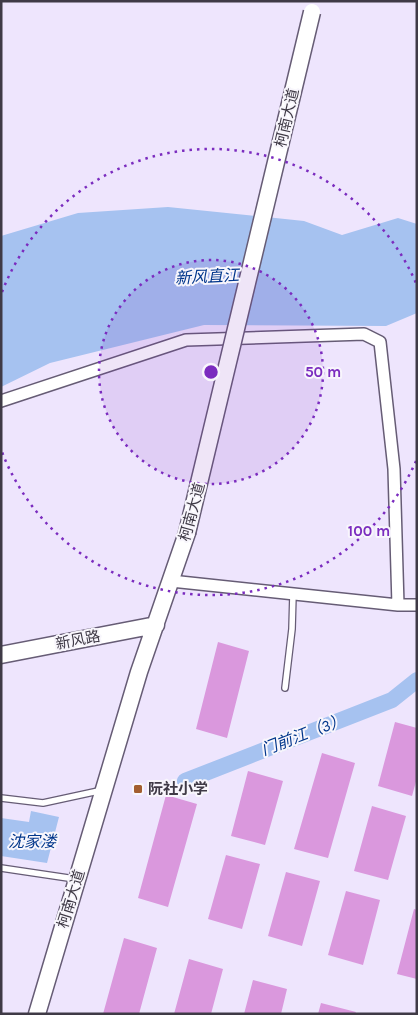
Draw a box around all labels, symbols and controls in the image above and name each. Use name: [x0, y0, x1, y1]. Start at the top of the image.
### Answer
street label: 柯南大道: [271, 87, 303, 149]
water label: 新风直江: [175, 265, 241, 288]
centre of rings: [202, 363, 220, 381]
text: 50 m: [305, 363, 341, 381]
street label: 柯南大道: [176, 481, 208, 543]
text: 100 m: [348, 522, 390, 540]
street label: 新风路: [54, 627, 102, 653]
water label: 门前江（3）: [258, 710, 348, 759]
place label: 阮社小学: [148, 780, 208, 798]
marker: 阮社小学: [132, 783, 144, 795]
water label: 沈家溇: [8, 832, 58, 851]
street label: 柯南大道: [54, 868, 88, 930]

